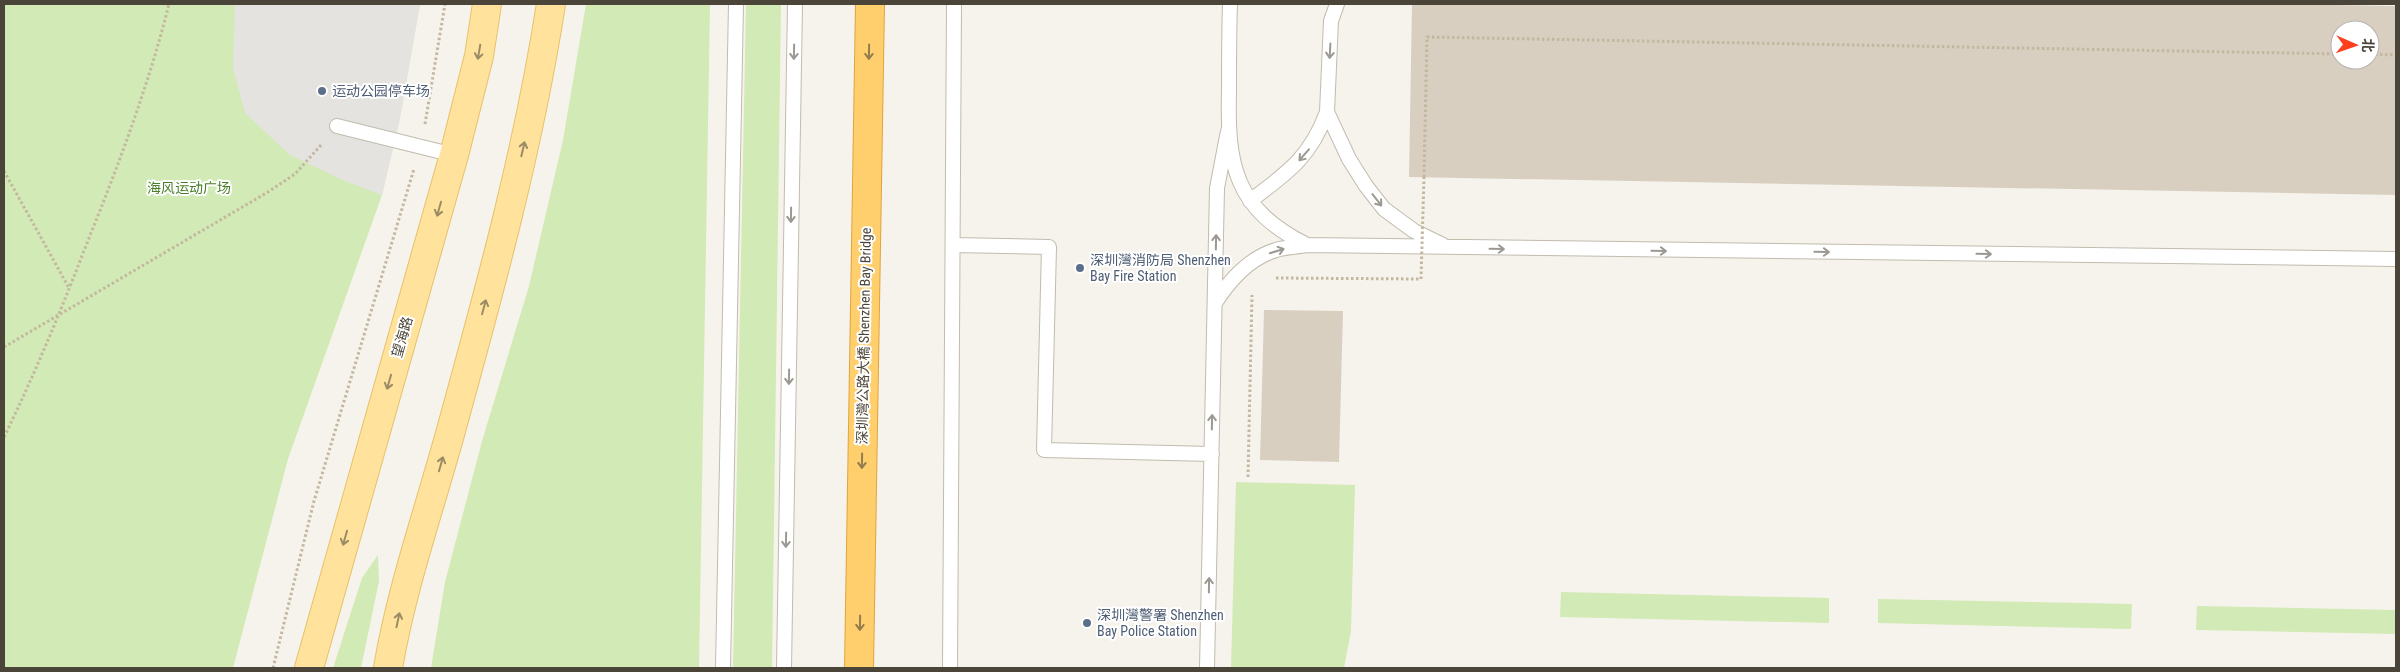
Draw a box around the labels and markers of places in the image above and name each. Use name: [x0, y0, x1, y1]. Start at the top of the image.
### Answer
place label: 运动公园停车场: [332, 83, 430, 99]
marker: 运动公园停车场: [316, 85, 328, 97]
place label: 深圳灣消防局 Shenzhen Bay Fire Station: [1090, 252, 1231, 284]
marker: 深圳灣消防局 Shenzhen Bay Fire Station: [1074, 262, 1086, 274]
place label: 深圳灣警署 Shenzhen Bay Police Station: [1097, 607, 1224, 639]
marker: 深圳灣警署 Shenzhen Bay Police Station: [1081, 617, 1093, 629]

